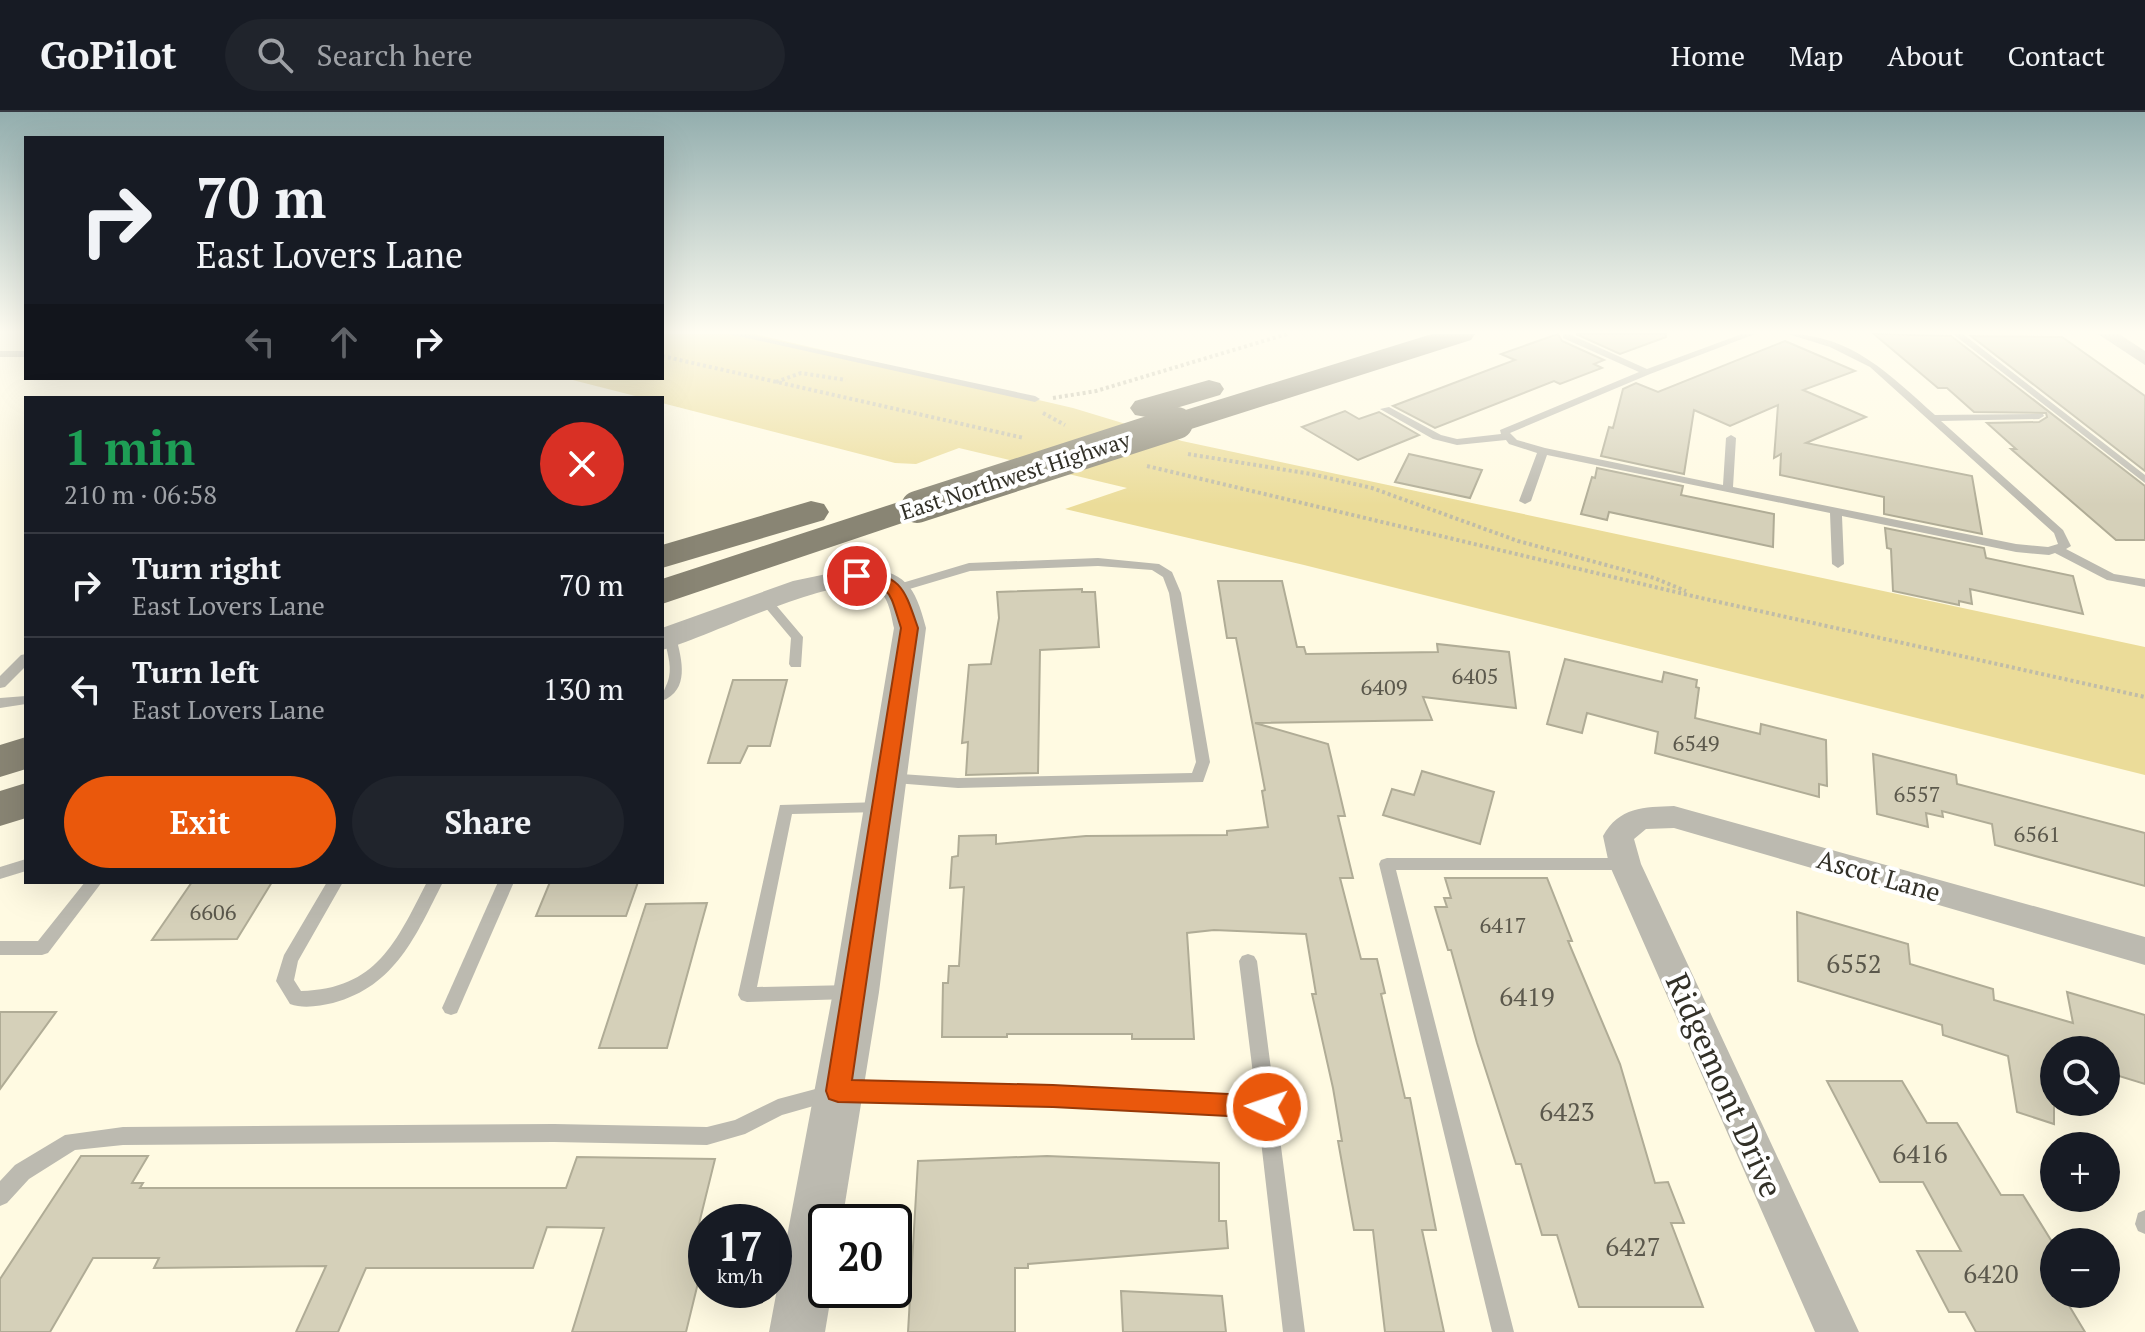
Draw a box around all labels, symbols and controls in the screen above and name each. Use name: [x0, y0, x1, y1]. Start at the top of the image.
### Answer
search box: [225, 19, 785, 91]
text: GoPilot: [40, 30, 177, 80]
icon: search: [253, 33, 297, 77]
text: Search here: [317, 35, 473, 75]
text: Home: [1671, 37, 1745, 74]
text: Map: [1789, 37, 1843, 74]
text: About: [1887, 37, 1964, 74]
text: Contact: [2008, 37, 2105, 74]
text: 70 m: [196, 160, 326, 234]
icon: right: [64, 168, 168, 272]
text: East Lovers Lane: [196, 231, 463, 278]
icon: left: [238, 320, 282, 364]
icon: ahead: [322, 320, 366, 364]
icon: right: [406, 320, 450, 364]
text: 1 min: [64, 415, 195, 479]
button: close: [540, 422, 624, 506]
street label: East Northwest Highway: [896, 424, 1134, 526]
text: 210 m · 06:58: [64, 477, 217, 511]
pin: [823, 542, 891, 610]
text: Turn right: [132, 548, 281, 588]
icon: arrive: [835, 554, 879, 598]
icon: right: [64, 563, 108, 607]
text: 70 m: [559, 565, 624, 605]
text: East Lovers Lane: [132, 588, 325, 622]
text: Turn left: [132, 652, 259, 692]
house number: 6405: [1452, 661, 1498, 690]
icon: left: [64, 667, 108, 711]
text: 130 m: [543, 669, 624, 709]
house number: 6409: [1361, 672, 1407, 701]
text: East Lovers Lane: [132, 692, 325, 726]
house number: 6549: [1673, 728, 1719, 757]
button: Exit: [64, 776, 336, 868]
button: Share: [352, 776, 624, 868]
house number: 6557: [1894, 779, 1940, 808]
house number: 6561: [2014, 819, 2060, 848]
street label: Ascot Lane: [1813, 841, 1945, 909]
house number: 6606: [190, 897, 237, 926]
house number: 6417: [1480, 910, 1526, 939]
house number: 6552: [1826, 946, 1882, 980]
street label: Ridgemont Drive: [1657, 966, 1793, 1204]
house number: 6419: [1499, 979, 1555, 1013]
map controls: [2040, 1036, 2120, 1308]
button: search: [2040, 1036, 2120, 1116]
position arrow: [1225, 1065, 1309, 1149]
house number: 6423: [1539, 1094, 1595, 1128]
button: +: [2040, 1132, 2120, 1212]
house number: 6416: [1892, 1136, 1948, 1170]
speed limit sign: 20: [808, 1204, 912, 1308]
text: 17: [717, 1219, 763, 1272]
button: −: [2040, 1228, 2120, 1308]
house number: 6427: [1605, 1229, 1661, 1263]
house number: 6420: [1963, 1256, 2019, 1290]
text: km/h: [717, 1262, 763, 1289]

